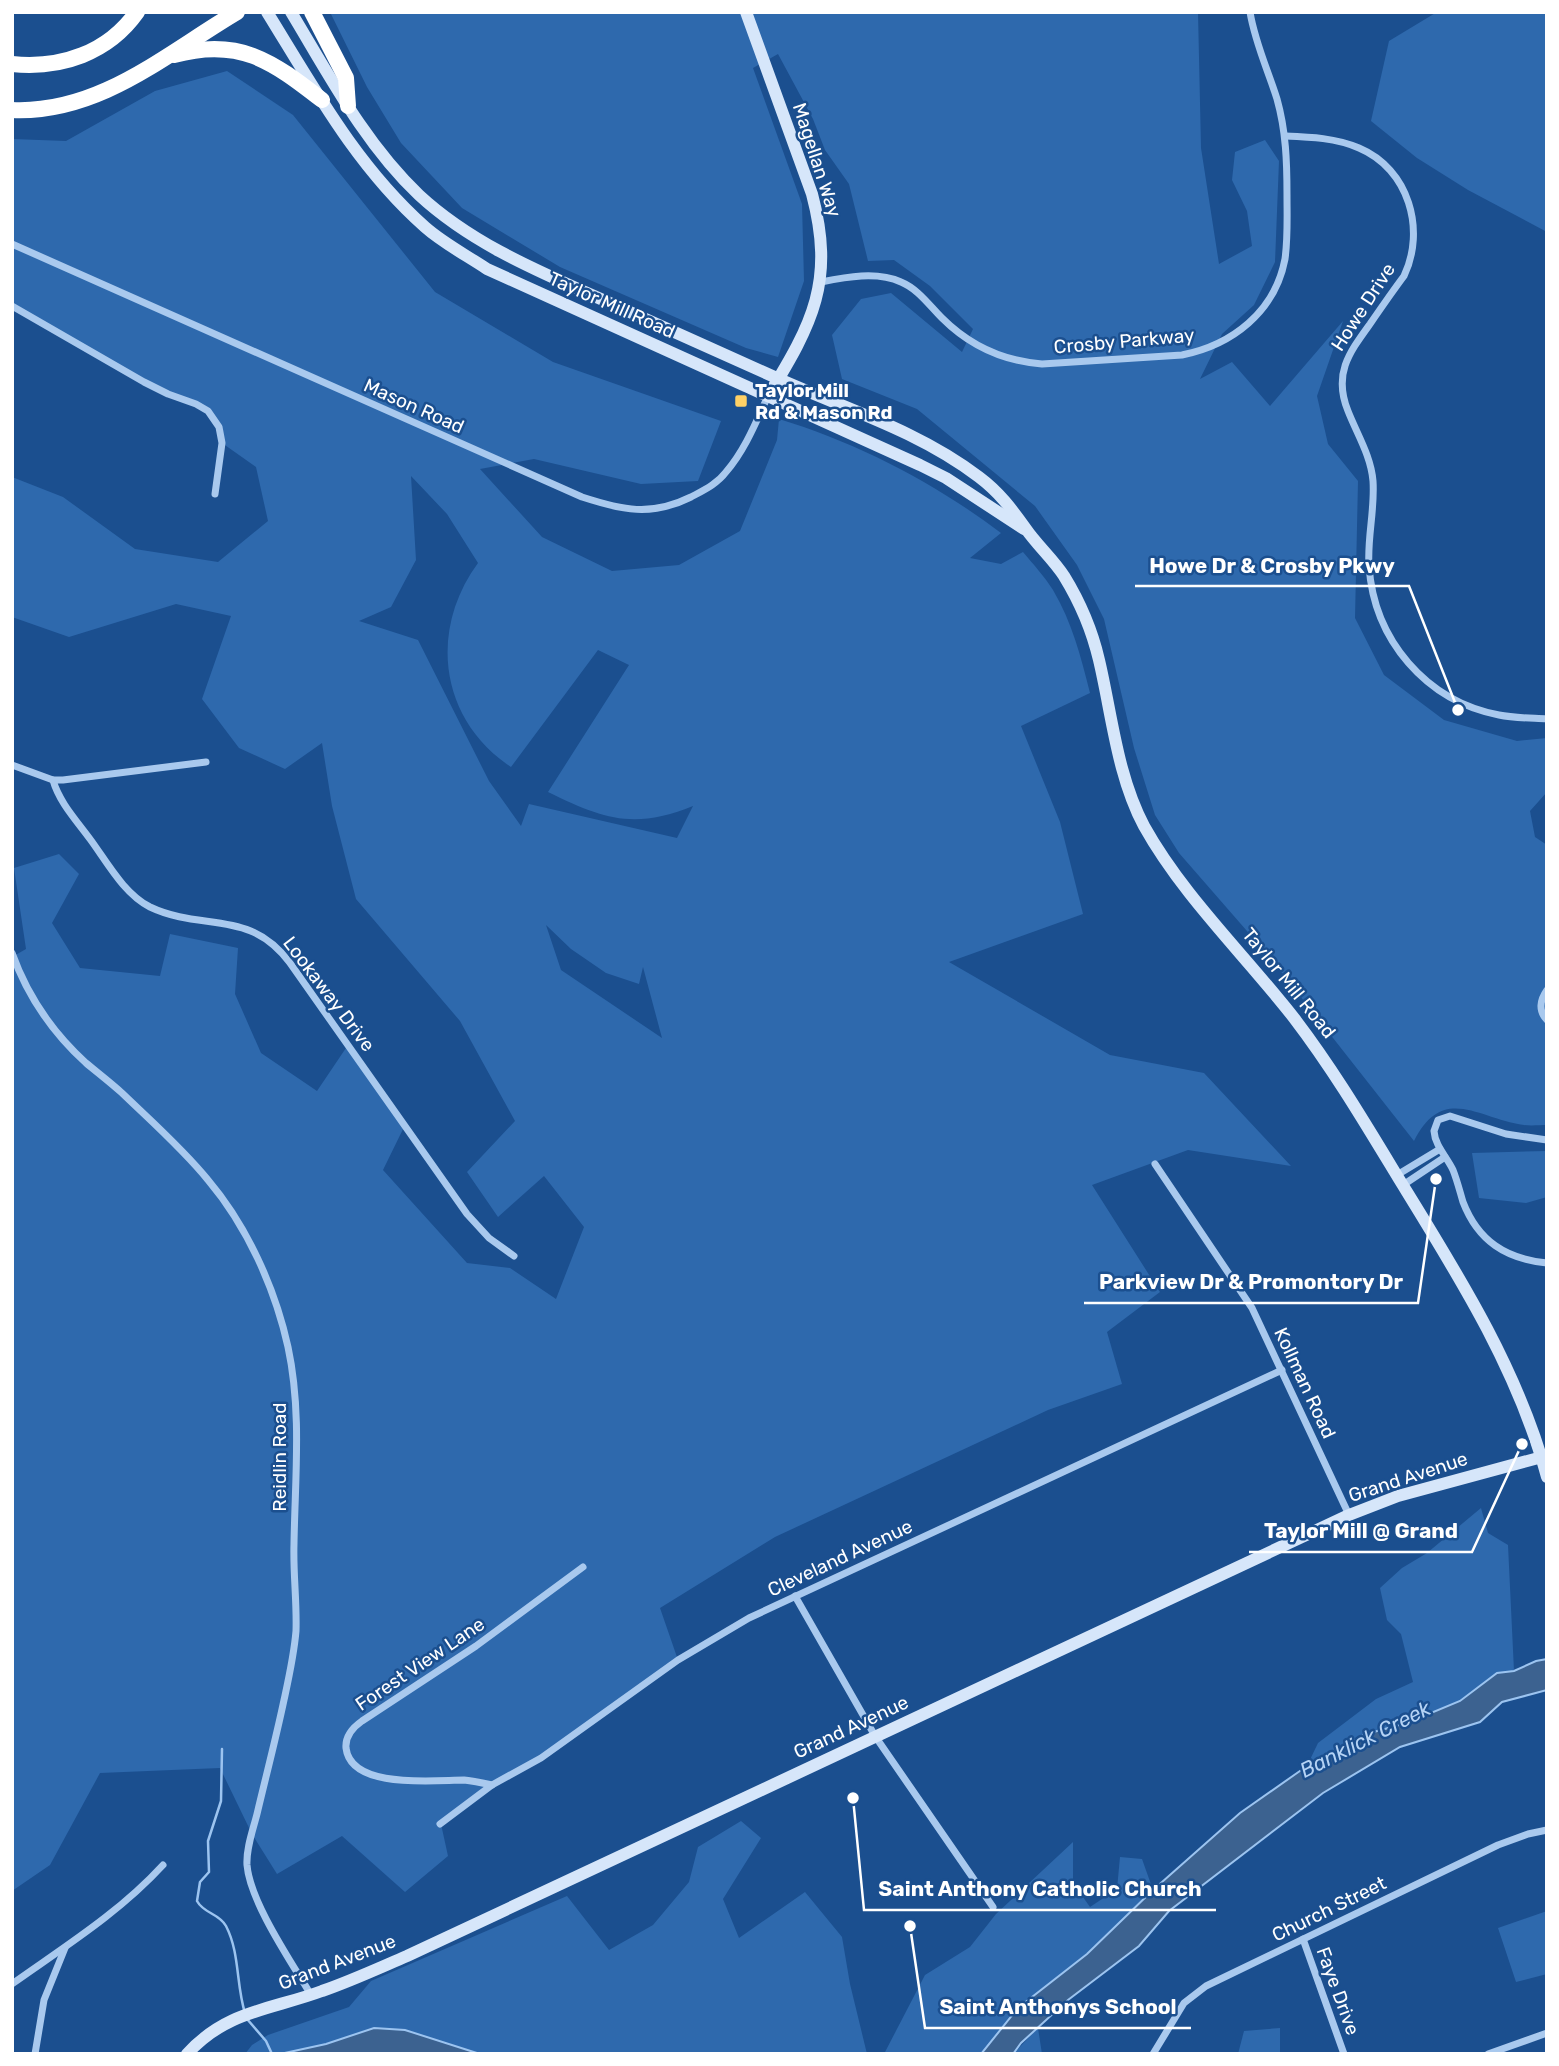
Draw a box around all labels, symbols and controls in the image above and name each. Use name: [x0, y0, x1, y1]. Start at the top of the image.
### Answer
street label: Magellan Way: [788, 100, 846, 220]
street label: Howe Drive: [1326, 259, 1400, 355]
street label: Taylor Mill Road: [545, 267, 679, 343]
street label: Crosby Parkway: [1053, 323, 1195, 359]
street label: Mason Road: [360, 374, 468, 438]
place label: Taylor Mill Rd & Mason Rd: [755, 379, 893, 424]
marker: Taylor Mill Rd & Mason Rd: [733, 393, 749, 409]
callout: Howe Dr & Crosby Pkwy: [1135, 544, 1409, 586]
text: Howe Dr & Crosby Pkwy: [1149, 553, 1395, 578]
street label: Taylor Mill Road: [1237, 923, 1341, 1043]
street label: Lookaway Drive: [278, 932, 380, 1056]
callout: Parkview Dr & Promontory Dr: [1084, 1261, 1418, 1303]
text: Parkview Dr & Promontory Dr: [1099, 1269, 1404, 1294]
street label: Kollman Road: [1269, 1324, 1341, 1442]
street label: Reidlin Road: [268, 1402, 291, 1512]
street label: Grand Avenue: [1345, 1447, 1471, 1507]
callout: Taylor Mill @ Grand: [1249, 1510, 1472, 1552]
street label: Cleveland Avenue: [764, 1514, 916, 1602]
text: Taylor Mill @ Grand: [1264, 1518, 1458, 1543]
street label: Forest View Lane: [351, 1612, 489, 1716]
street label: Grand Avenue: [790, 1690, 912, 1764]
water label: Banklick Creek: [1295, 1695, 1436, 1783]
callout: Saint Anthony Catholic Church: [864, 1868, 1216, 1910]
street label: Church Street: [1268, 1871, 1390, 1947]
text: Saint Anthony Catholic Church: [878, 1876, 1202, 1901]
street label: Grand Avenue: [275, 1929, 399, 1995]
street label: Faye Drive: [1311, 1944, 1365, 2038]
callout: Saint Anthonys School: [925, 1986, 1191, 2028]
text: Saint Anthonys School: [939, 1994, 1177, 2019]

